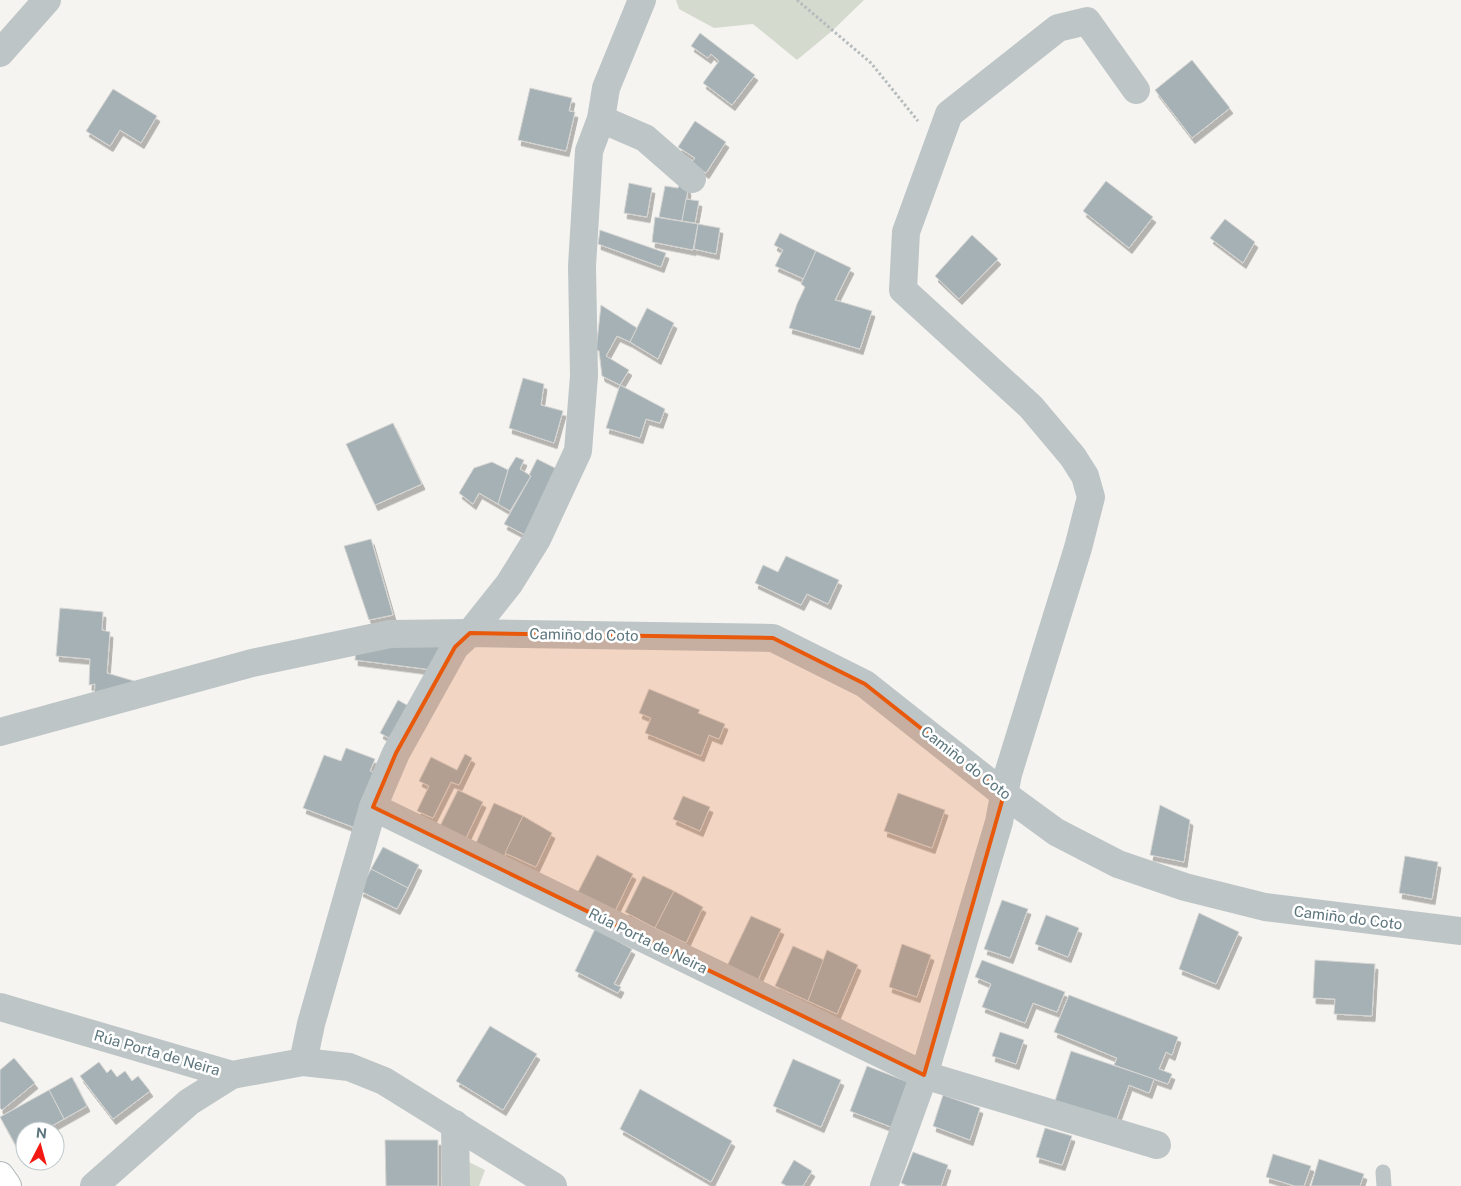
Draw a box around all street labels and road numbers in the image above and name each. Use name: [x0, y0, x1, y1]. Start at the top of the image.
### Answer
street label: Camiño do Coto: [529, 625, 639, 644]
street label: Camiño do Coto: [918, 722, 1015, 803]
street label: Camiño do Coto: [1293, 902, 1403, 933]
street label: Rúa Porta de Neira: [586, 904, 710, 977]
street label: Rúa Porta de Neira: [92, 1026, 222, 1079]

